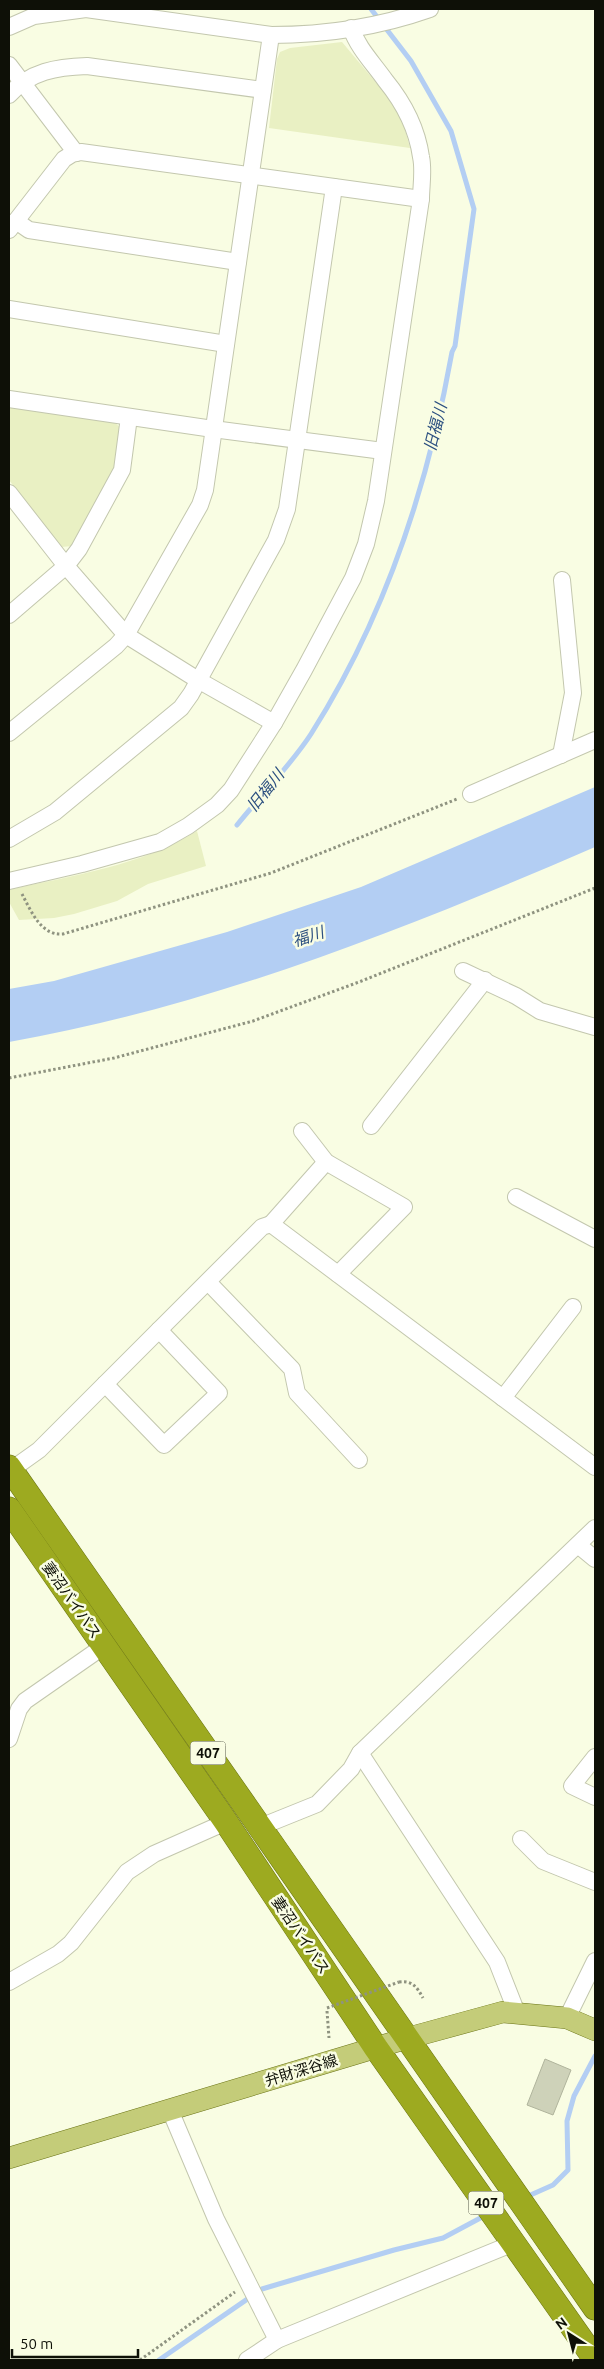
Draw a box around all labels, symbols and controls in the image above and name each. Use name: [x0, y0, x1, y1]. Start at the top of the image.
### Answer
water label: 旧福川: [420, 400, 450, 452]
water label: 旧福川: [243, 764, 288, 814]
water label: 福川: [290, 922, 328, 950]
street label: 妻沼バイパス: [39, 1558, 105, 1642]
road number: 407: [190, 1742, 226, 1765]
street label: 妻沼バイパス: [269, 1893, 333, 1977]
street label: 弁財深谷線: [263, 2051, 339, 2089]
road number: 407: [468, 2192, 504, 2214]
north arrow: [544, 2309, 594, 2359]
text: N: [552, 2314, 570, 2333]
scale bar: [12, 2326, 139, 2358]
text: 50 m: [20, 2335, 53, 2352]

